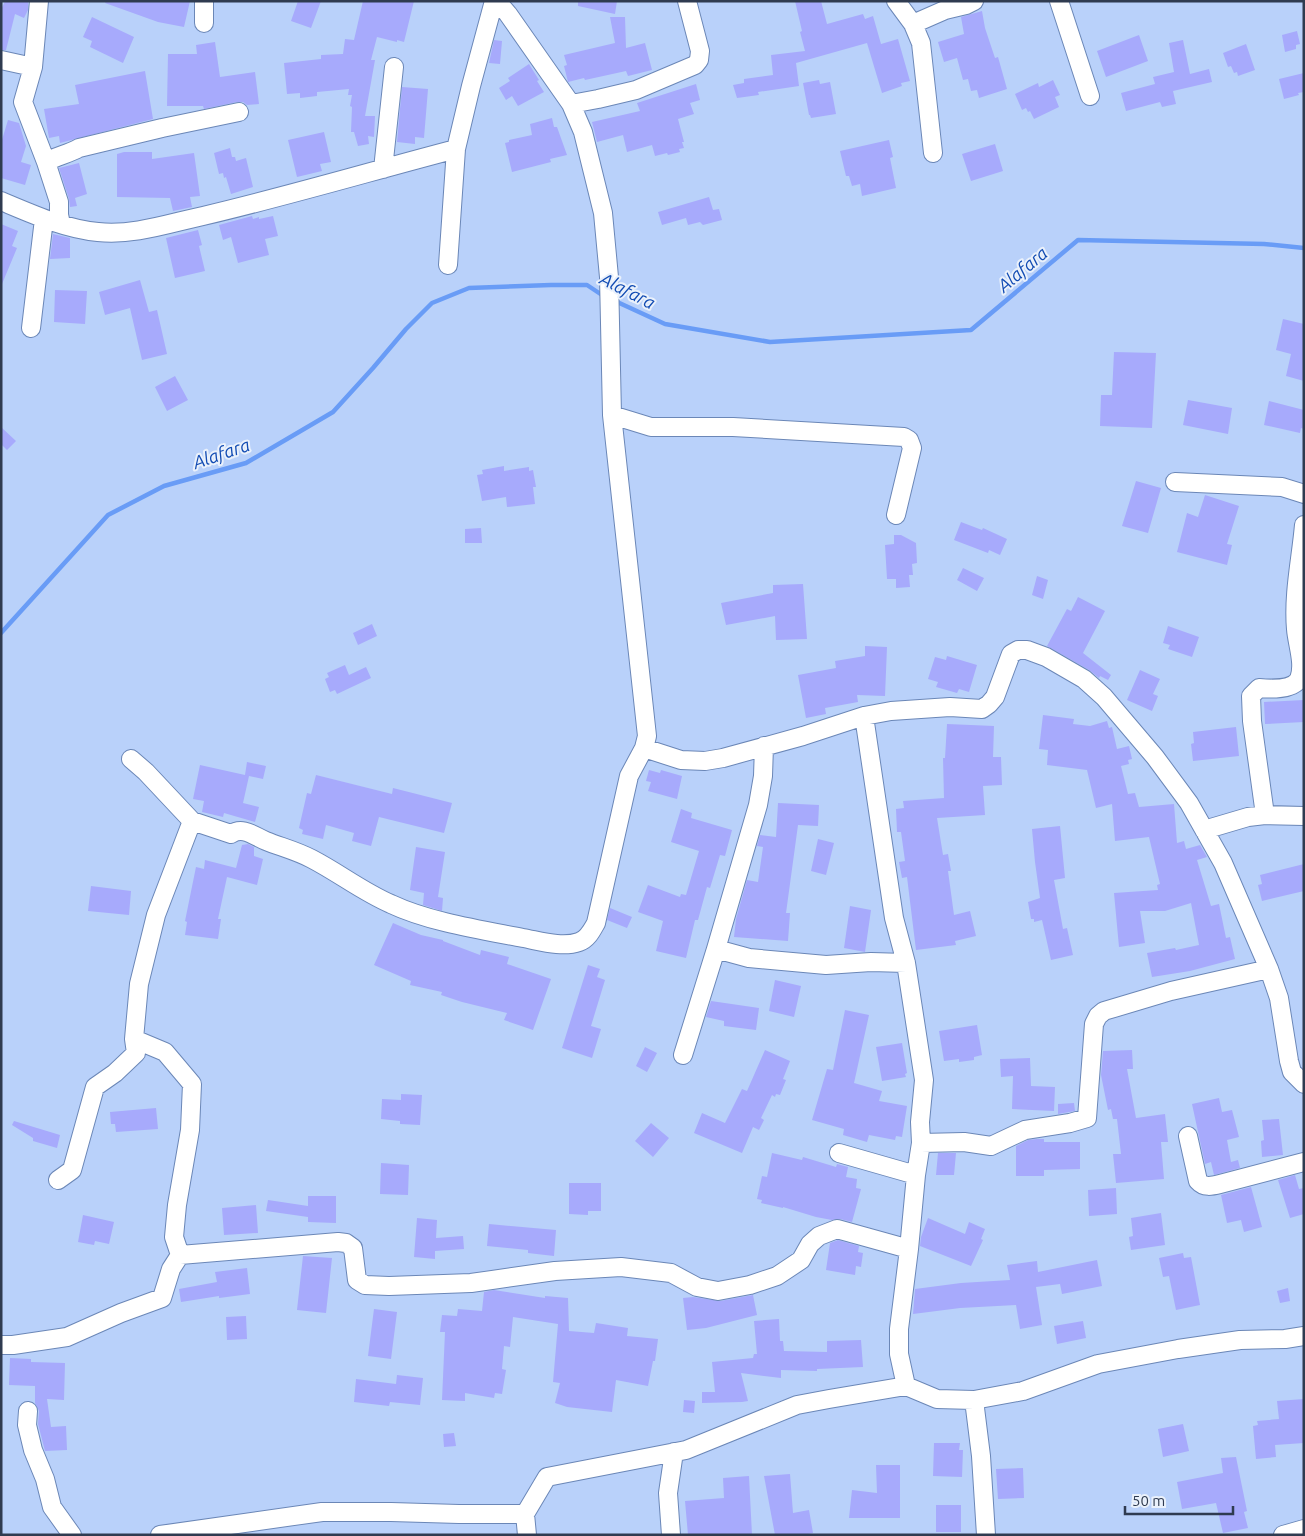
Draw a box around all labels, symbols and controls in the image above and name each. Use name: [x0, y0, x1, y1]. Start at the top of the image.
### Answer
water label: Alafara: [992, 242, 1052, 297]
water label: Alafara: [596, 267, 659, 313]
water label: Alafara: [189, 434, 253, 473]
scale bar: [1125, 1484, 1232, 1516]
text: 50 m: [1132, 1492, 1165, 1509]

